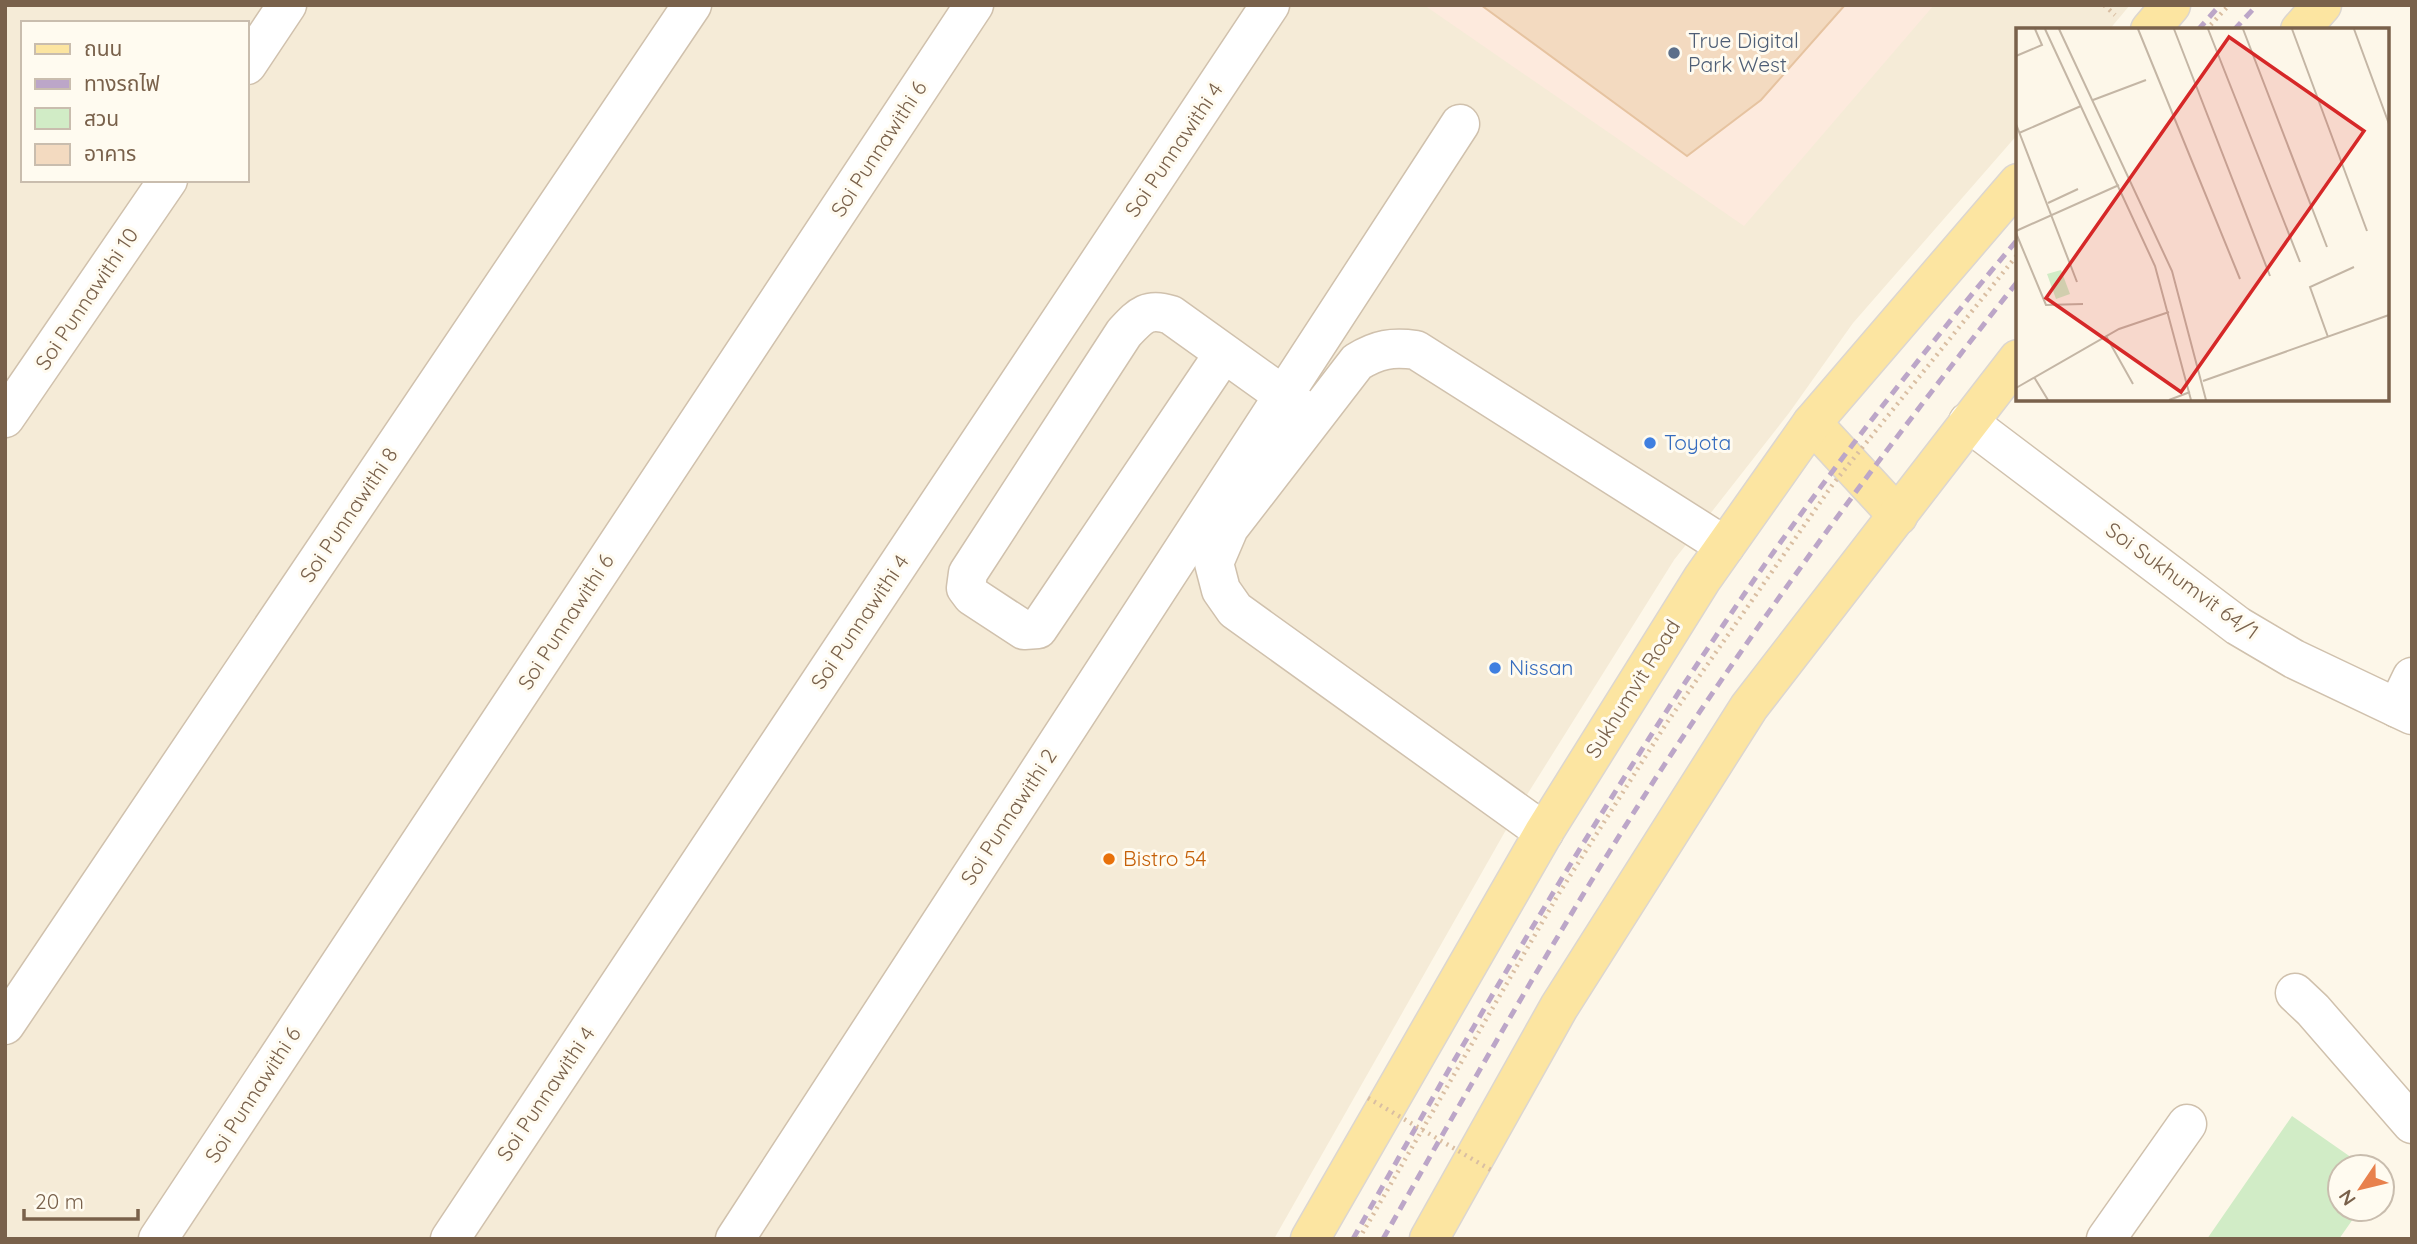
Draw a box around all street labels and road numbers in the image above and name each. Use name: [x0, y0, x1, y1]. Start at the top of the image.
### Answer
street label: Soi Punnawithi 6: [825, 76, 932, 221]
street label: Soi Punnawithi 4: [1119, 77, 1228, 222]
street label: Soi Punnawithi 10: [29, 222, 143, 374]
street label: Soi Punnawithi 8: [294, 442, 403, 587]
street label: Soi Sukhumvit 64/1: [2101, 516, 2264, 644]
street label: Soi Punnawithi 6: [512, 549, 619, 694]
street label: Soi Punnawithi 4: [805, 549, 914, 694]
street label: Sukhumvit Road: [1579, 614, 1685, 763]
street label: Soi Punnawithi 2: [954, 743, 1062, 889]
street label: Soi Punnawithi 4: [491, 1021, 600, 1166]
street label: Soi Punnawithi 6: [199, 1022, 306, 1167]

